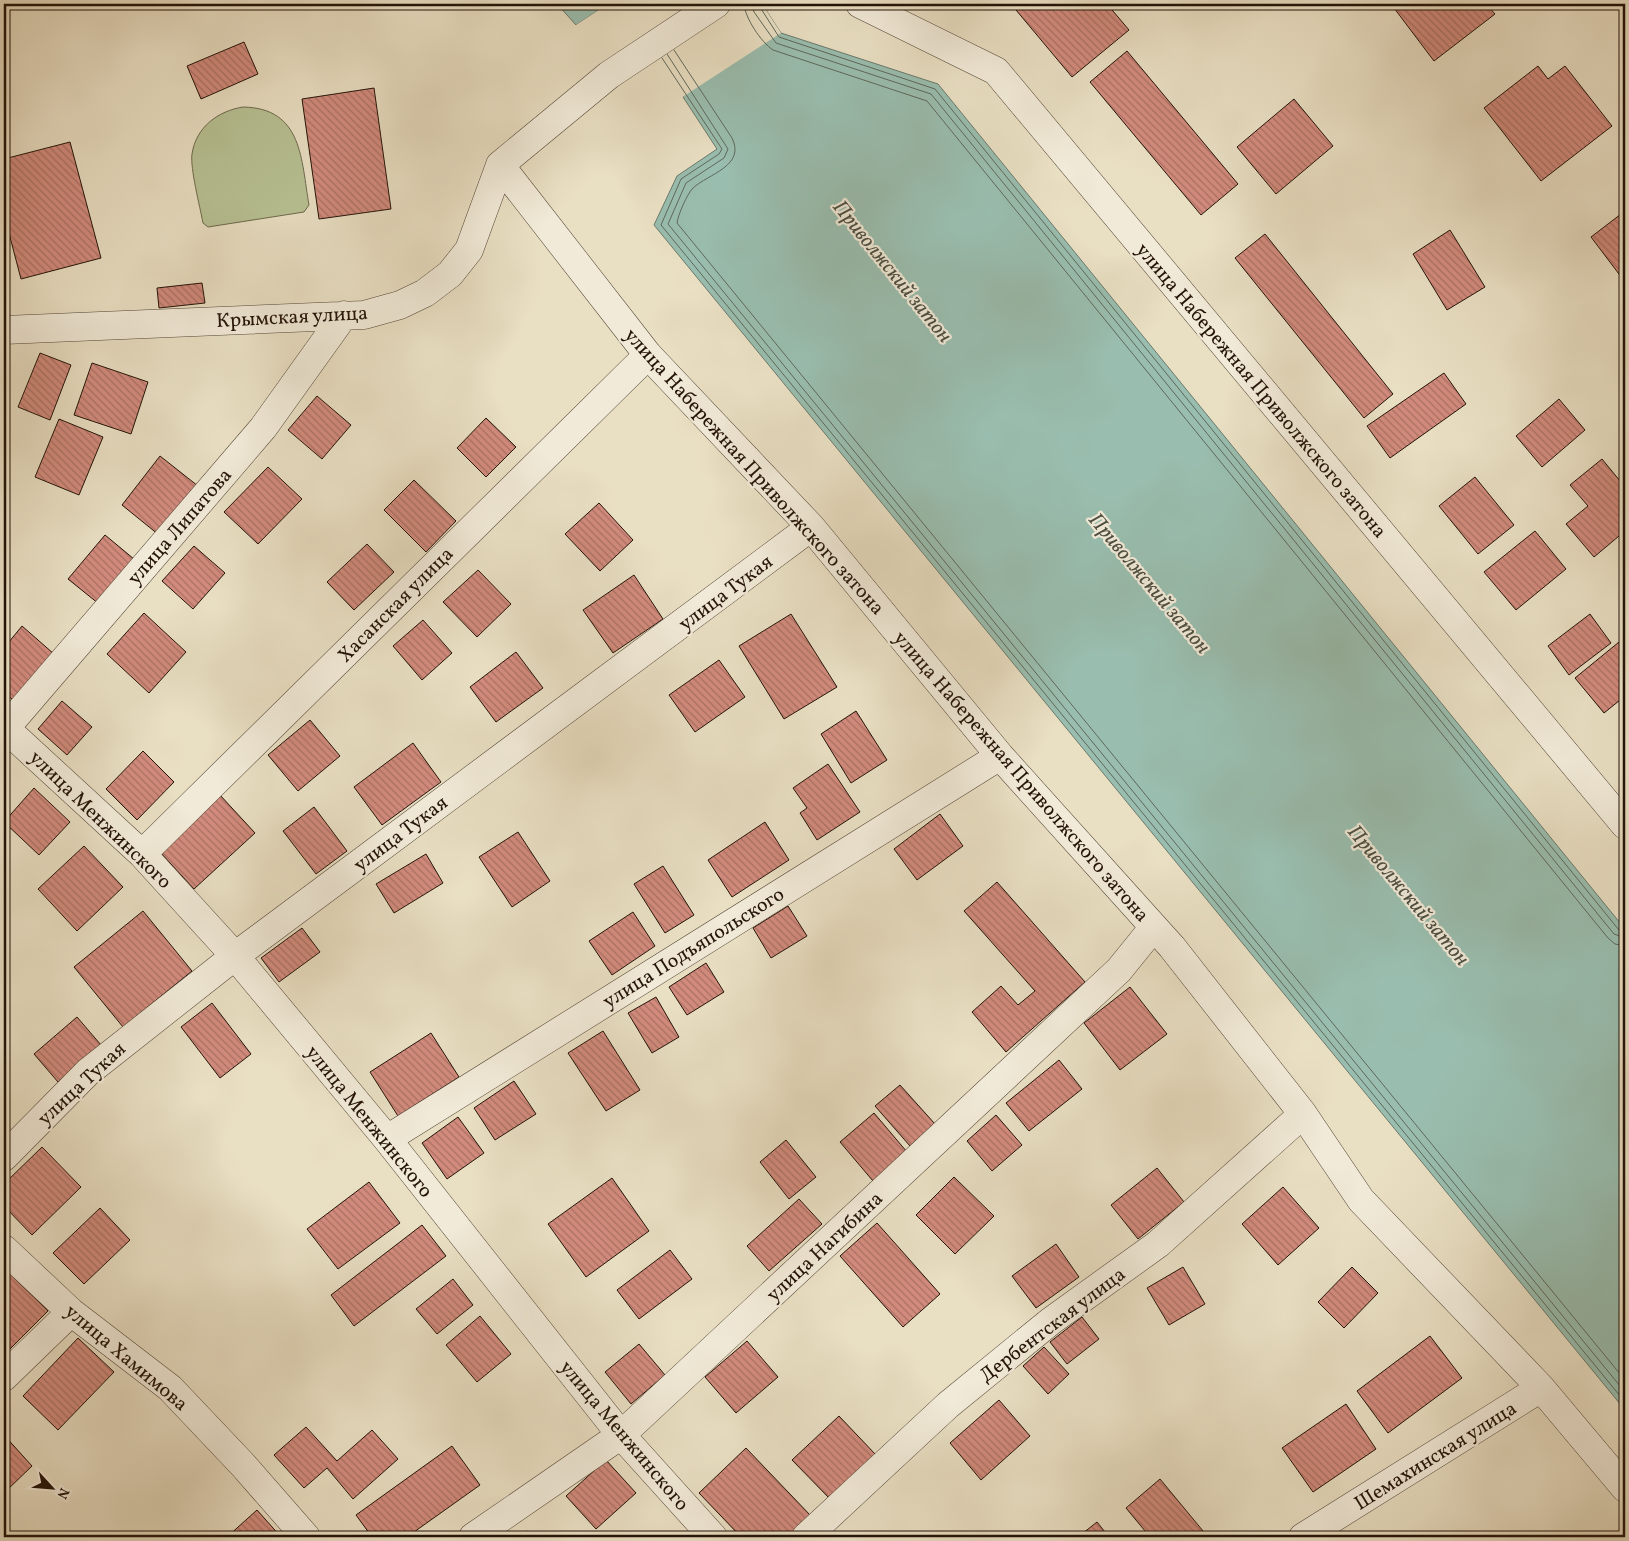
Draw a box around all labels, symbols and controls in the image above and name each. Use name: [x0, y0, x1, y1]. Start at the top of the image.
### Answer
water label: Приволжский затон: [825, 194, 959, 350]
street label: улица Набережная Приволжского затона: [1128, 238, 1393, 545]
street label: Крымская улица: [216, 300, 369, 336]
street label: улица Набережная Приволжского затона: [617, 323, 890, 622]
street label: улица Липатова: [122, 463, 239, 592]
water label: Приволжский затон: [1081, 507, 1217, 661]
street label: Хасанская улица: [332, 541, 461, 670]
street label: улица Тукая: [673, 549, 779, 638]
street label: улица Набережная Приволжского затона: [886, 626, 1155, 929]
street label: улица Менжинского: [22, 745, 177, 896]
street label: улица Тукая: [348, 790, 454, 879]
water label: Приволжский затон: [1340, 819, 1476, 973]
street label: улица Подъяпольского: [598, 881, 790, 1016]
street label: улица Тукая: [32, 1036, 133, 1133]
street label: улица Менжинского: [298, 1040, 439, 1204]
street label: улица Нагибина: [761, 1186, 890, 1309]
street label: Дербентская улица: [974, 1261, 1132, 1390]
street label: улица Хамимова: [58, 1299, 193, 1419]
street label: улица Менжинского: [552, 1355, 695, 1518]
street label: Шемахинская улица: [1349, 1395, 1523, 1518]
north arrow: [28, 1464, 78, 1514]
text: N: [52, 1484, 73, 1502]

